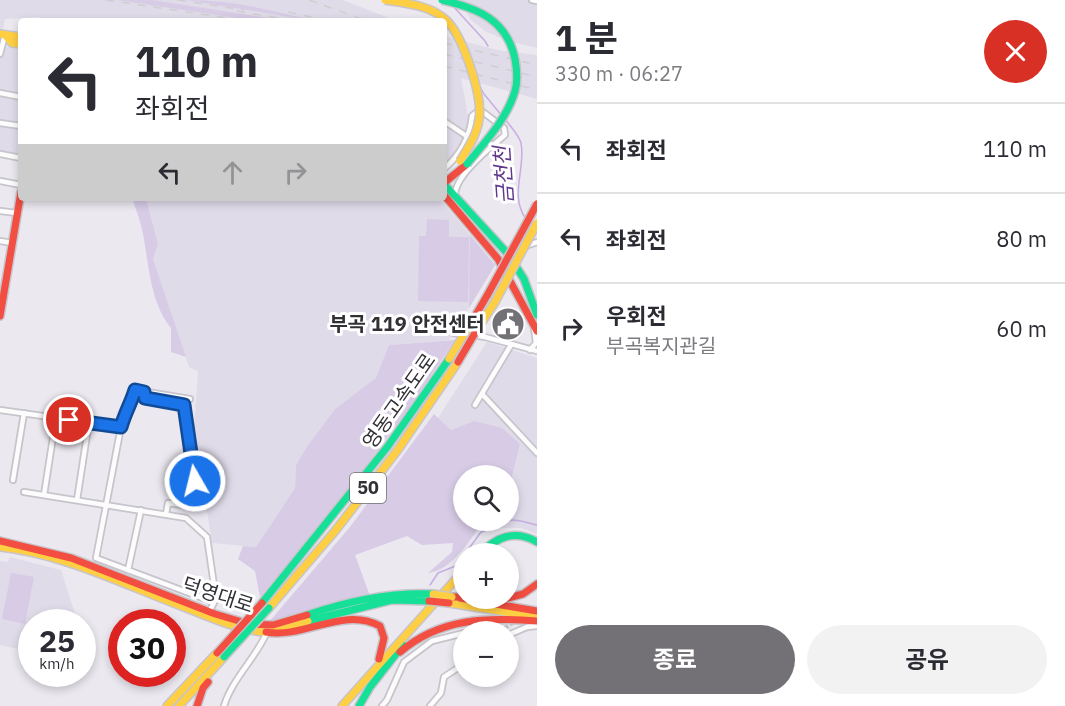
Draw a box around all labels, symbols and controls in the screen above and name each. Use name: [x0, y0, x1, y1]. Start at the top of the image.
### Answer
text: 1 분: [555, 14, 618, 61]
button: close: [984, 20, 1047, 83]
text: 110 m: [135, 34, 258, 89]
icon: left: [36, 42, 114, 120]
text: 330 m · 06:27: [555, 60, 683, 87]
text: 좌회전: [135, 90, 210, 125]
icon: left: [555, 132, 588, 165]
text: 110 m: [983, 134, 1047, 163]
text: 좌회전: [606, 135, 667, 164]
water label: 금천천: [487, 143, 519, 205]
icon: left: [153, 156, 186, 189]
icon: ahead: [216, 156, 249, 189]
icon: right: [279, 156, 312, 189]
icon: left: [555, 222, 588, 255]
text: 80 m: [996, 224, 1047, 253]
text: 좌회전: [606, 225, 667, 254]
text: 우회전: [606, 301, 667, 330]
public building icon: 부곡 119 안전센터: [490, 306, 526, 342]
place label: 부곡 119 안전센터: [329, 310, 485, 337]
icon: right: [555, 312, 588, 345]
text: 60 m: [996, 314, 1047, 343]
text: 부곡복지관길: [606, 332, 716, 359]
street label: 영동고속도로: [356, 348, 441, 454]
pin: [43, 394, 94, 445]
icon: arrive: [52, 403, 85, 436]
position arrow: [163, 449, 227, 513]
map controls: [453, 465, 519, 687]
button: search: [453, 465, 519, 531]
road number: 50: [350, 473, 386, 503]
button: +: [453, 543, 519, 609]
street label: 덕영대로: [179, 570, 257, 619]
speed limit sign: 30: [108, 609, 186, 687]
text: 25: [39, 621, 75, 660]
button: −: [453, 621, 519, 687]
button: 종료: [555, 625, 795, 694]
button: 공유: [807, 625, 1047, 694]
text: km/h: [39, 654, 75, 673]

